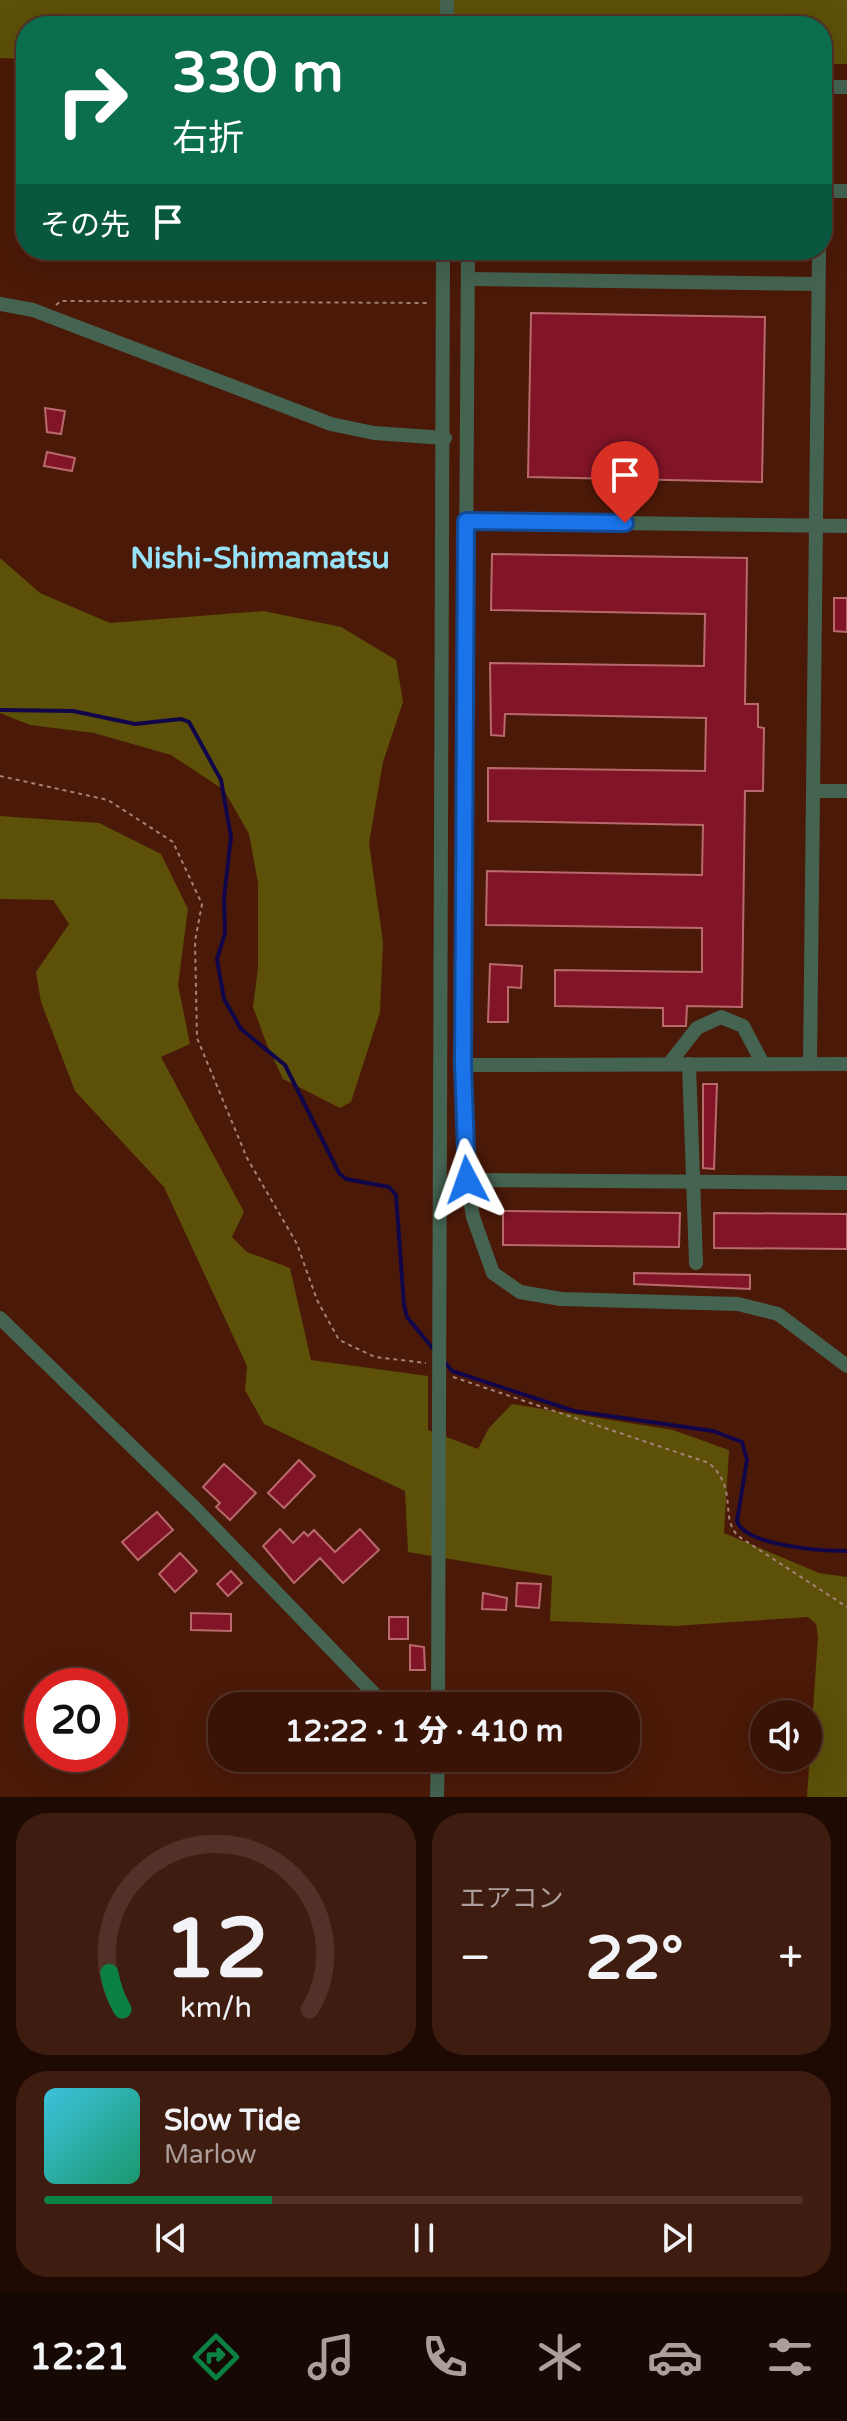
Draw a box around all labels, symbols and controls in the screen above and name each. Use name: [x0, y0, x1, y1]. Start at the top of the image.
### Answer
text: 330 m: [172, 40, 343, 107]
icon: right: [40, 48, 144, 152]
text: 右折: [172, 117, 244, 160]
icon: arrive: [146, 200, 190, 244]
text: その先: [40, 207, 130, 244]
pin: [591, 441, 659, 523]
icon: arrive: [603, 453, 647, 497]
district label: Nishi-Shimamatsu: [130, 540, 390, 577]
position arrow: [425, 1138, 509, 1222]
speed limit sign: 20: [24, 1668, 128, 1772]
map controls: [750, 1700, 822, 1772]
button: sound: [750, 1700, 822, 1772]
text: 12:22 · 1 分 · 410 m: [285, 1713, 563, 1750]
text: エアコン: [460, 1883, 564, 1914]
text: 12: [164, 1900, 268, 2000]
text: 22°: [586, 1923, 684, 1995]
text: −: [460, 1932, 491, 1985]
text: +: [778, 1932, 803, 1985]
text: km/h: [180, 1991, 252, 2025]
text: Slow Tide: [164, 2102, 301, 2139]
text: Marlow: [164, 2139, 256, 2170]
icon: previous: [149, 2216, 193, 2260]
icon: pause: [402, 2216, 446, 2260]
icon: next: [655, 2216, 699, 2260]
icon: directions: [188, 2329, 244, 2385]
icon: music: [303, 2329, 359, 2385]
icon: phone: [417, 2329, 473, 2385]
icon: climate: [532, 2329, 588, 2385]
icon: car: [647, 2329, 703, 2385]
icon: filters: [762, 2329, 818, 2385]
text: 12:21: [29, 2336, 129, 2379]

